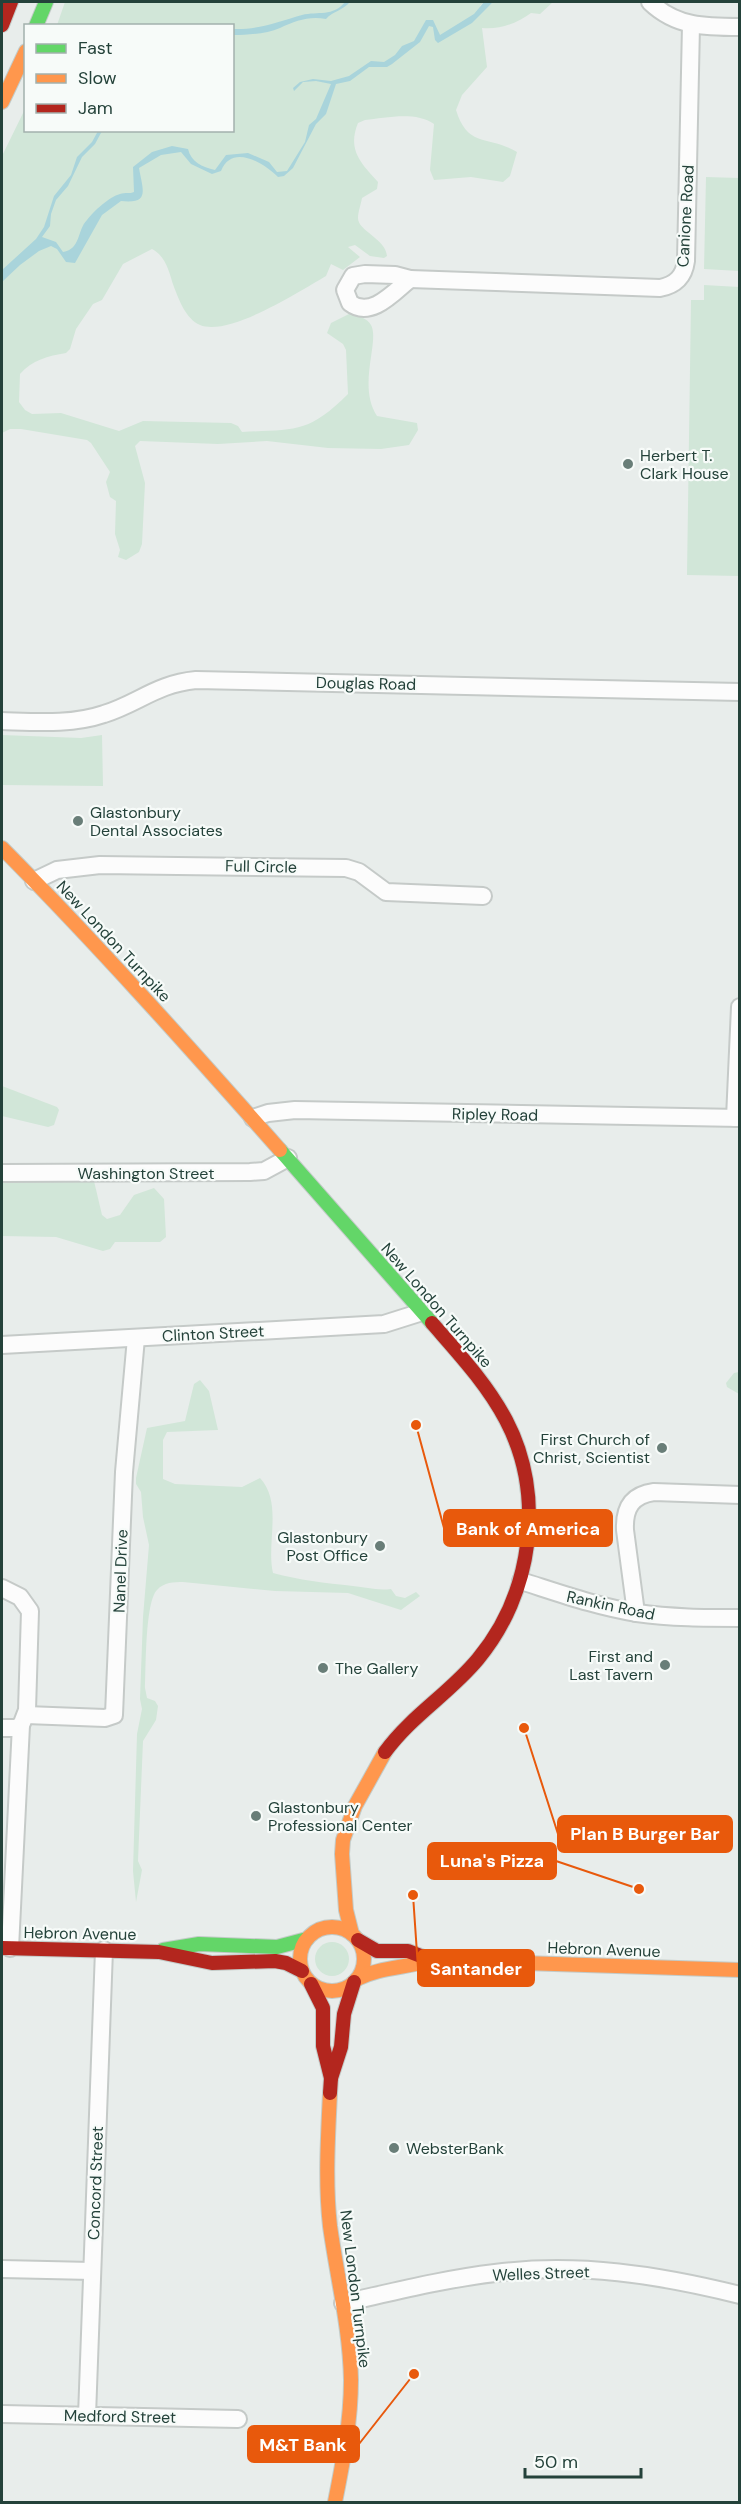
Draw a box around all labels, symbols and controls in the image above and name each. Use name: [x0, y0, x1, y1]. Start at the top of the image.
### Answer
legend: [24, 24, 234, 132]
text: Fast: [78, 36, 113, 60]
text: Slow: [78, 66, 117, 90]
text: Jam: [78, 96, 113, 120]
street label: Canione Road: [672, 164, 699, 268]
place label: Herbert T. Clark House: [640, 445, 729, 484]
marker: Herbert T. Clark House: [621, 457, 635, 471]
street label: Douglas Road: [316, 672, 416, 695]
place label: Glastonbury Dental Associates: [90, 802, 223, 841]
marker: Glastonbury Dental Associates: [71, 814, 85, 828]
street label: Full Circle: [225, 855, 297, 878]
street label: New London Turnpike: [52, 876, 176, 1007]
street label: Ripley Road: [452, 1103, 538, 1126]
street label: Washington Street: [78, 1163, 214, 1184]
street label: New London Turnpike: [377, 1238, 497, 1372]
street label: Clinton Street: [161, 1320, 265, 1347]
place label: First Church of Christ, Scientist: [533, 1429, 650, 1468]
marker: First Church of Christ, Scientist: [655, 1441, 669, 1455]
callout: Bank of America: [444, 1510, 612, 1546]
text: Bank of America: [456, 1517, 600, 1541]
place label: Glastonbury Post Office: [277, 1527, 368, 1566]
street label: Nanel Drive: [109, 1529, 132, 1613]
marker: Glastonbury Post Office: [373, 1539, 387, 1553]
street label: Rankin Road: [565, 1586, 657, 1625]
place label: First and Last Tavern: [569, 1646, 653, 1685]
place label: The Gallery: [335, 1658, 418, 1679]
marker: First and Last Tavern: [658, 1658, 672, 1672]
marker: The Gallery: [316, 1661, 330, 1675]
place label: Glastonbury Professional Center: [268, 1797, 413, 1836]
marker: Glastonbury Professional Center: [249, 1809, 263, 1823]
callout: Plan B Burger Bar: [558, 1816, 732, 1852]
text: Plan B Burger Bar: [570, 1822, 720, 1846]
callout: Luna's Pizza: [428, 1843, 556, 1879]
text: Luna's Pizza: [440, 1849, 544, 1873]
street label: Hebron Avenue: [23, 1922, 137, 1945]
street label: Hebron Avenue: [547, 1937, 661, 1962]
callout: Santander: [418, 1950, 534, 1986]
text: Santander: [430, 1957, 522, 1981]
street label: Concord Street: [83, 2126, 108, 2240]
place label: WebsterBank: [406, 2138, 504, 2159]
marker: WebsterBank: [387, 2141, 401, 2155]
street label: New London Turnpike: [335, 2209, 376, 2369]
street label: Welles Street: [492, 2261, 590, 2286]
street label: Medford Street: [64, 2405, 176, 2428]
callout: M&T Bank: [248, 2426, 359, 2462]
text: M&T Bank: [259, 2433, 347, 2457]
scale bar: [525, 2441, 640, 2479]
text: 50 m: [534, 2450, 578, 2474]

